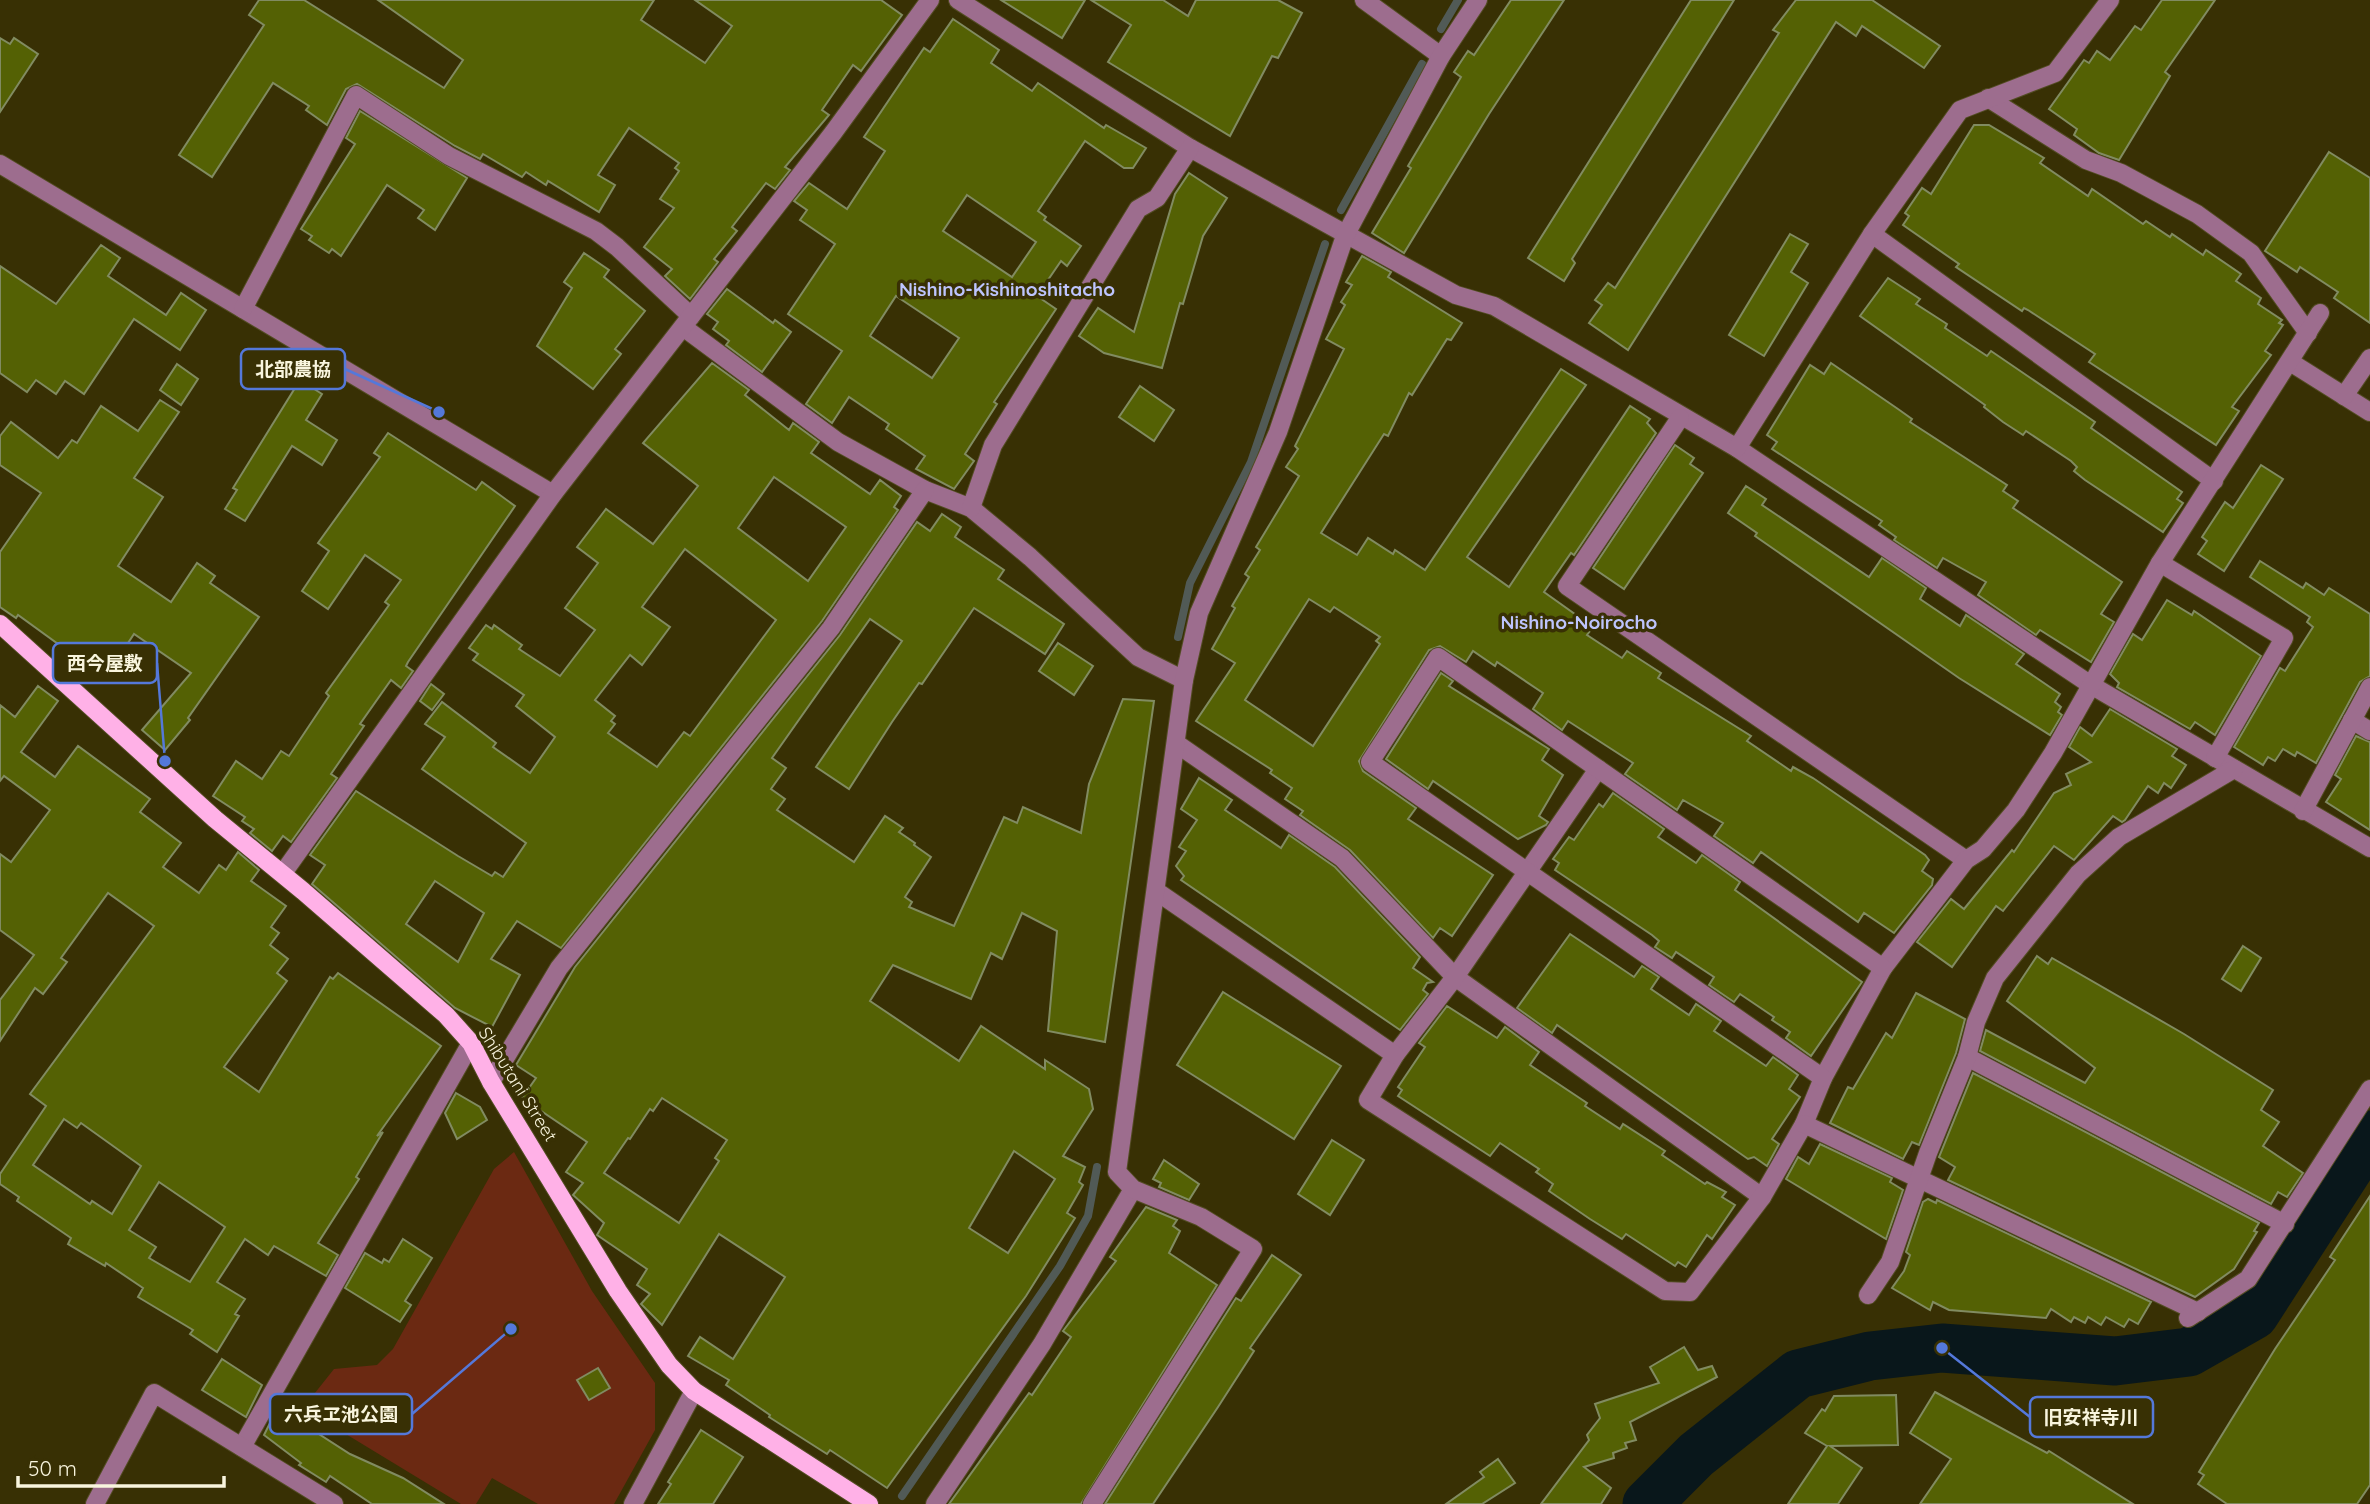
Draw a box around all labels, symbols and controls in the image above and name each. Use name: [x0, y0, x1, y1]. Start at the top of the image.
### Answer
district label: Nishino-Kishinoshitacho: [899, 277, 1115, 301]
callout: 北部農協: [241, 349, 345, 389]
text: 北部農協: [255, 357, 331, 381]
district label: Nishino-Noirocho: [1501, 610, 1658, 634]
callout: 西今屋敷: [53, 643, 157, 683]
text: 西今屋敷: [67, 651, 143, 675]
street label: Shibutani Street: [474, 1022, 562, 1146]
callout: 六兵ヱ池公園: [270, 1394, 412, 1434]
callout: 旧安祥寺川: [2030, 1397, 2153, 1437]
text: 六兵ヱ池公園: [284, 1402, 398, 1426]
text: 旧安祥寺川: [2043, 1405, 2139, 1429]
scale bar: [18, 1444, 224, 1488]
text: 50 m: [28, 1455, 77, 1481]

